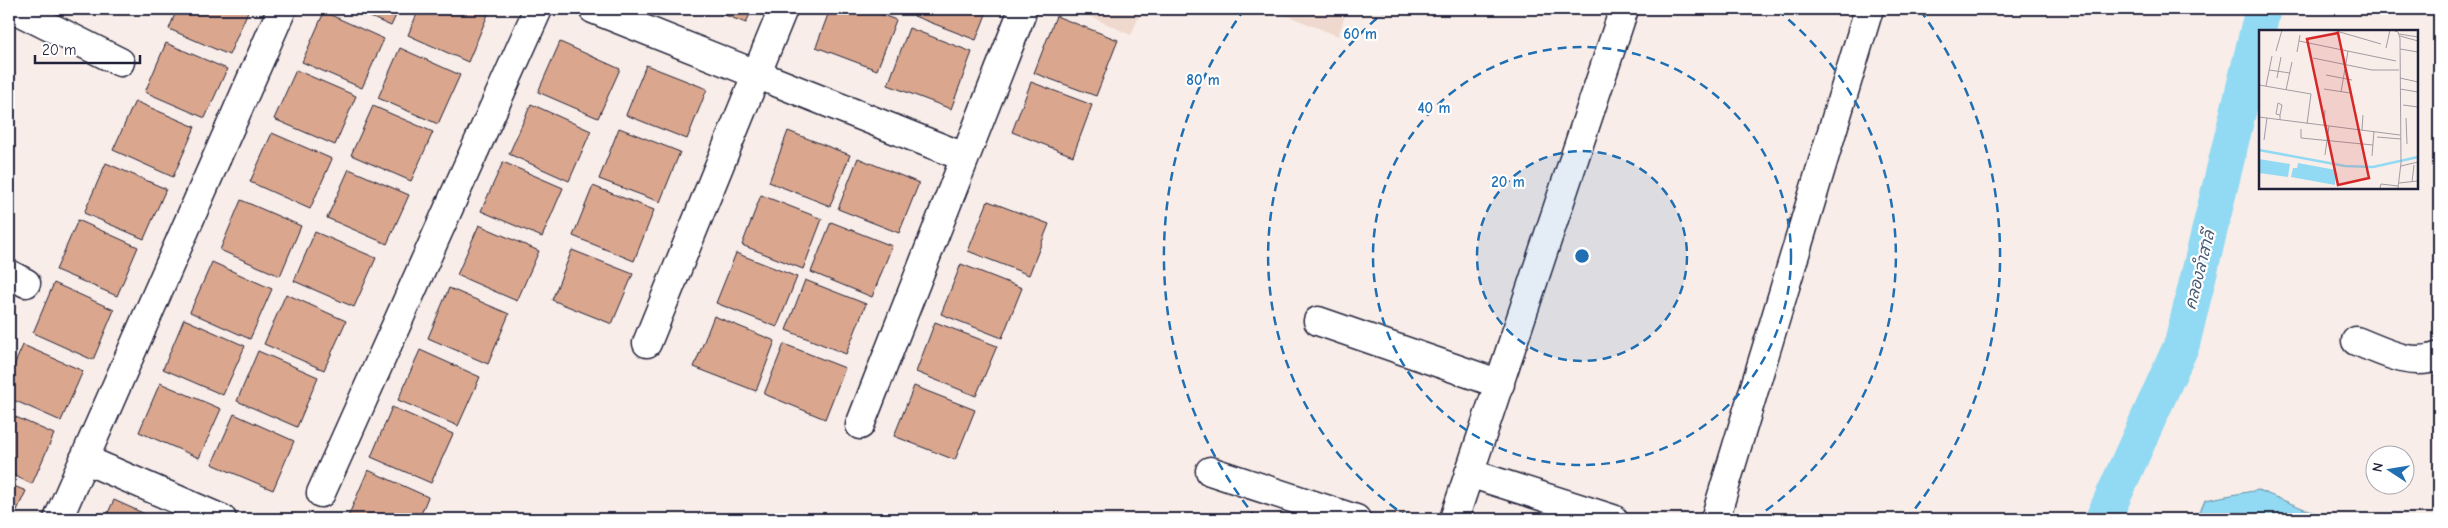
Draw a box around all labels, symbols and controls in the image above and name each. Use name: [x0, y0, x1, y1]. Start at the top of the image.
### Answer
text: 60 m: [1343, 25, 1377, 43]
inset map: [2259, 30, 2418, 189]
scale bar: [35, 32, 140, 64]
text: 20 m: [42, 41, 76, 59]
text: 80 m: [1186, 71, 1220, 89]
text: 40 m: [1418, 99, 1451, 117]
text: 20 m: [1491, 173, 1525, 191]
water label: คลองลำสาลี: [2180, 225, 2219, 311]
centre of rings: [1573, 247, 1591, 265]
north arrow: [2366, 446, 2416, 496]
text: N: [2369, 461, 2387, 474]

